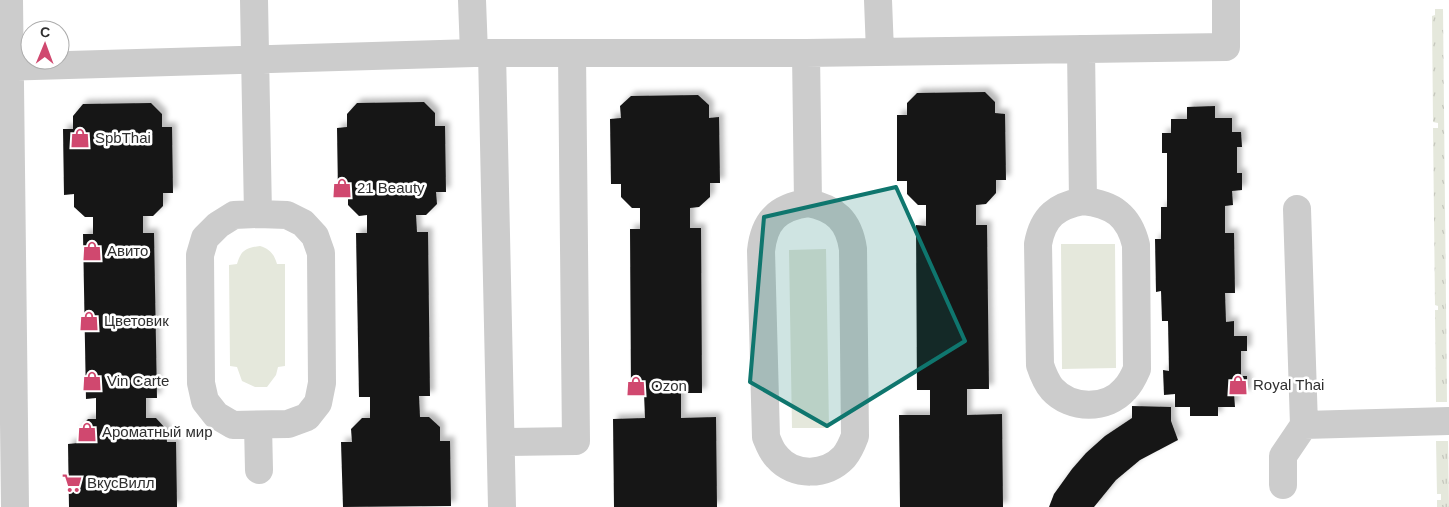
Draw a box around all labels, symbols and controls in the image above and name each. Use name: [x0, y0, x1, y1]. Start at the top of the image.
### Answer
north arrow: [20, 20, 70, 70]
text: С: [40, 24, 50, 40]
shop icon: SpbThai: [69, 127, 91, 149]
place label: SpbThai: [95, 129, 151, 146]
shop icon: 21 Beauty: [331, 177, 353, 199]
place label: 21 Beauty: [357, 179, 425, 196]
shop icon: Авито: [81, 240, 103, 262]
place label: Авито: [107, 242, 148, 259]
shop icon: Цветовик: [78, 310, 100, 332]
place label: Цветовик: [104, 312, 169, 329]
shop icon: Vin Carte: [81, 370, 103, 392]
place label: Vin Carte: [107, 372, 169, 389]
shop icon: Royal Thai: [1227, 374, 1249, 396]
shop icon: Ozon: [625, 375, 647, 397]
place label: Royal Thai: [1253, 376, 1324, 393]
place label: Ozon: [651, 377, 687, 394]
shop icon: Ароматный мир: [76, 421, 98, 443]
place label: Ароматный мир: [102, 423, 213, 440]
supermarket icon: ВкусВилл: [61, 472, 83, 494]
place label: ВкусВилл: [87, 474, 154, 491]

